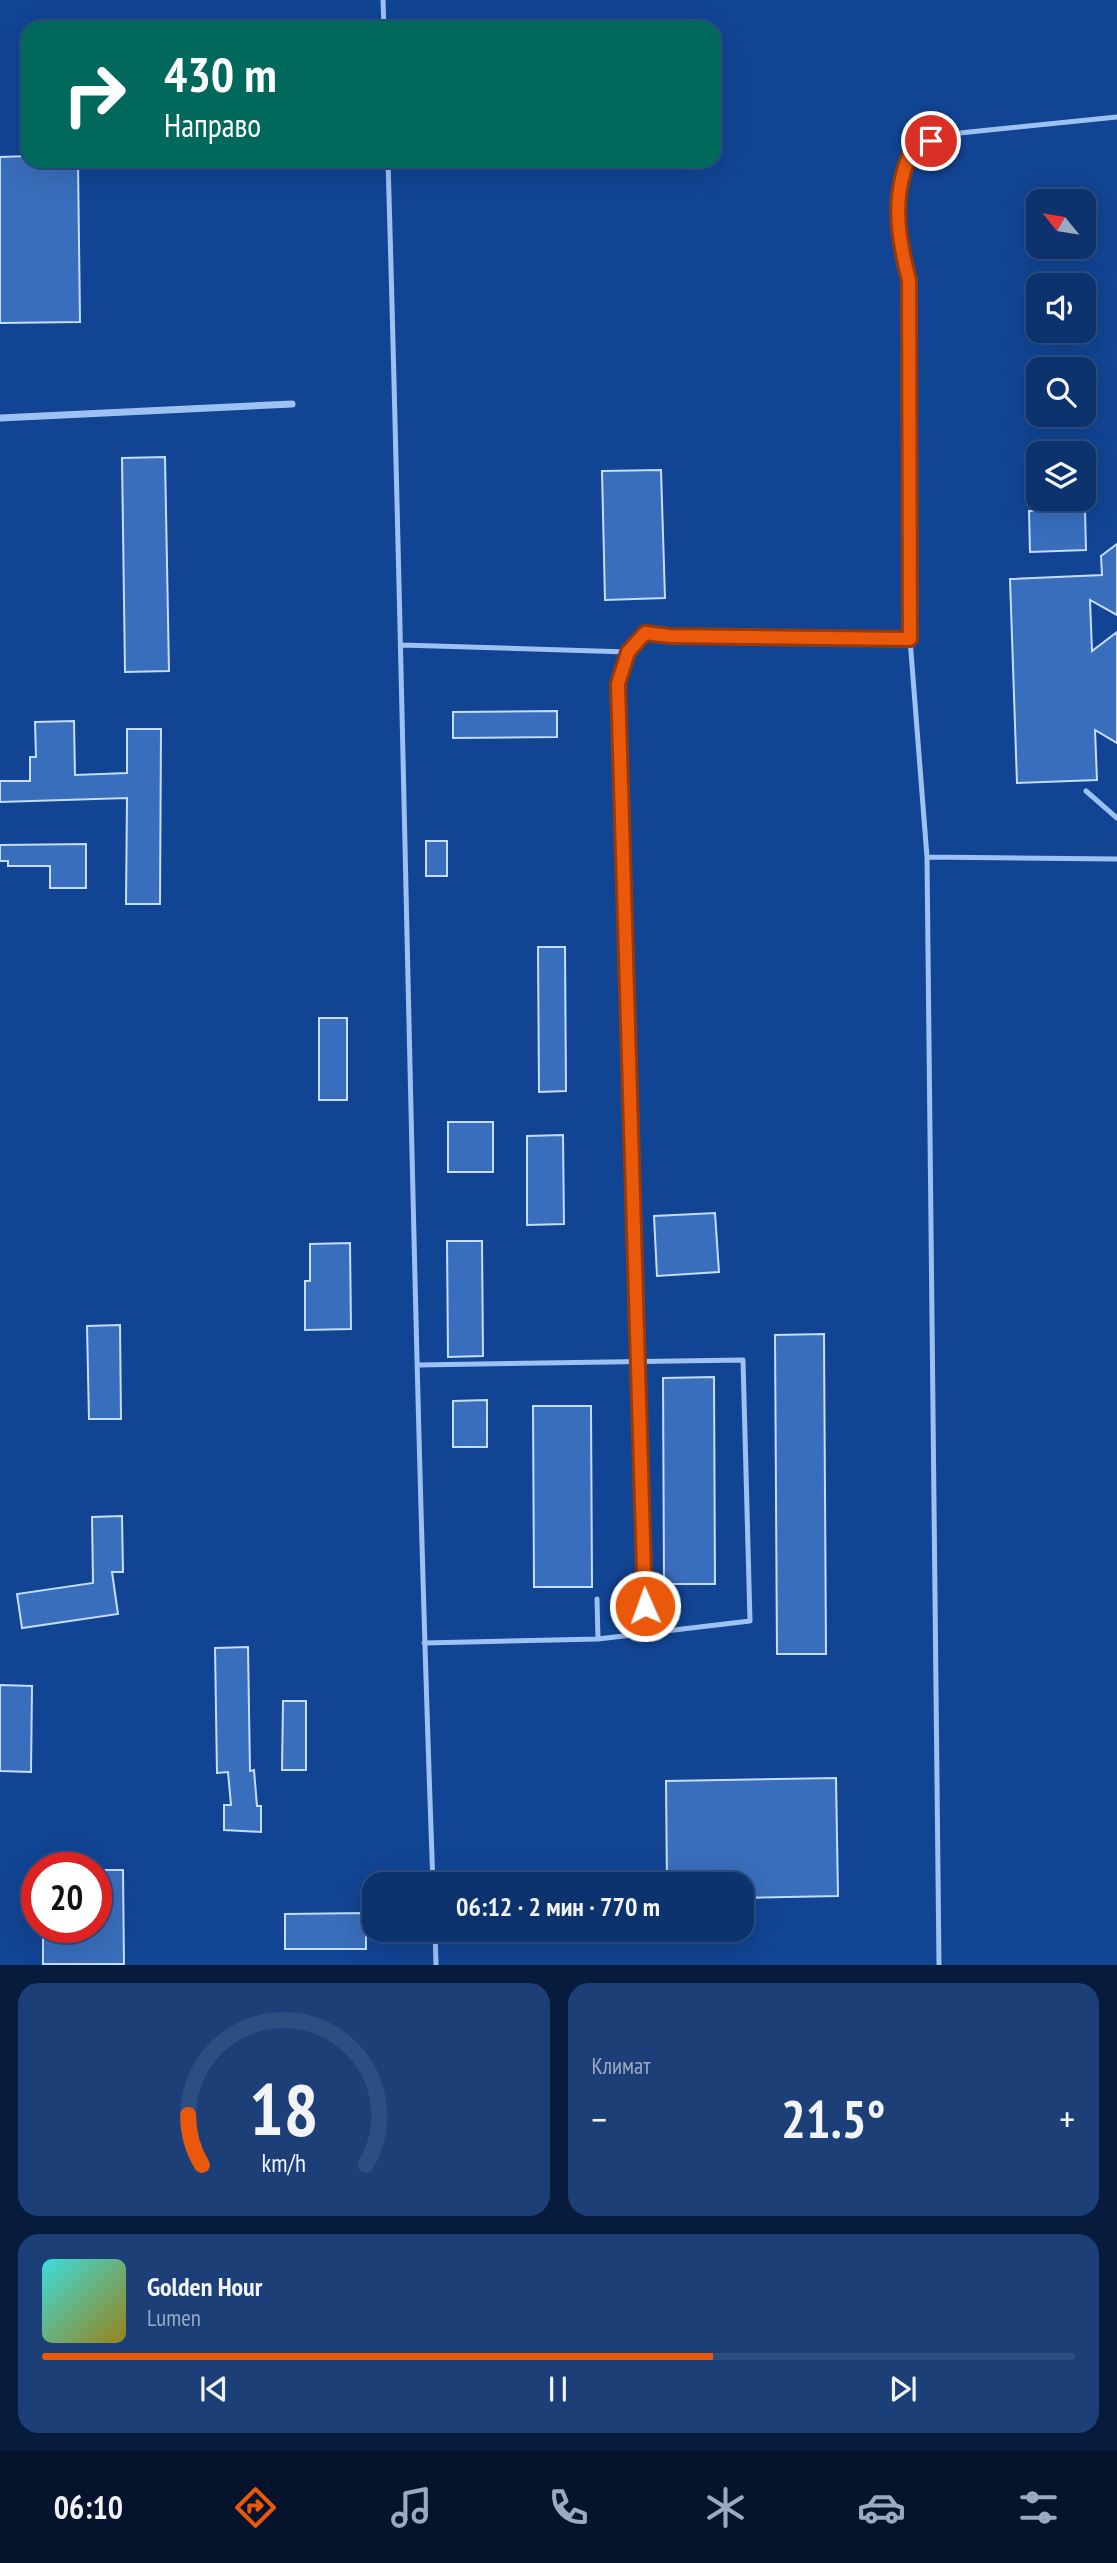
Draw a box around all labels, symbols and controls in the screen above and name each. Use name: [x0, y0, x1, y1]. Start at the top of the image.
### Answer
text: 430 m: [164, 42, 277, 106]
icon: right: [49, 49, 140, 140]
text: Направо: [164, 104, 261, 146]
pin: [901, 111, 961, 171]
icon: arrive: [912, 122, 950, 160]
north arrow: [1026, 189, 1096, 259]
map controls: [1026, 189, 1096, 511]
button: sound: [1026, 273, 1096, 343]
button: search: [1026, 357, 1096, 427]
button: layers: [1026, 441, 1096, 511]
position arrow: [608, 1569, 682, 1643]
speed limit sign: 20: [21, 1852, 112, 1943]
text: 06:12 · 2 мин · 770 m: [456, 1890, 660, 1923]
text: Климат: [592, 2051, 651, 2080]
text: 18: [249, 2062, 319, 2156]
text: 21.5°: [781, 2085, 886, 2152]
text: −: [592, 2094, 607, 2143]
text: +: [1059, 2094, 1075, 2143]
text: km/h: [262, 2147, 306, 2179]
text: Golden Hour: [147, 2270, 262, 2303]
text: Lumen: [147, 2303, 201, 2332]
icon: previous: [195, 2370, 233, 2408]
icon: pause: [539, 2370, 577, 2408]
icon: next: [884, 2370, 922, 2408]
icon: directions: [231, 2483, 280, 2532]
icon: music: [387, 2483, 436, 2532]
icon: phone: [544, 2483, 593, 2532]
icon: climate: [701, 2483, 750, 2532]
icon: car: [857, 2483, 906, 2532]
icon: filters: [1014, 2483, 1063, 2532]
text: 06:10: [54, 2486, 123, 2528]

